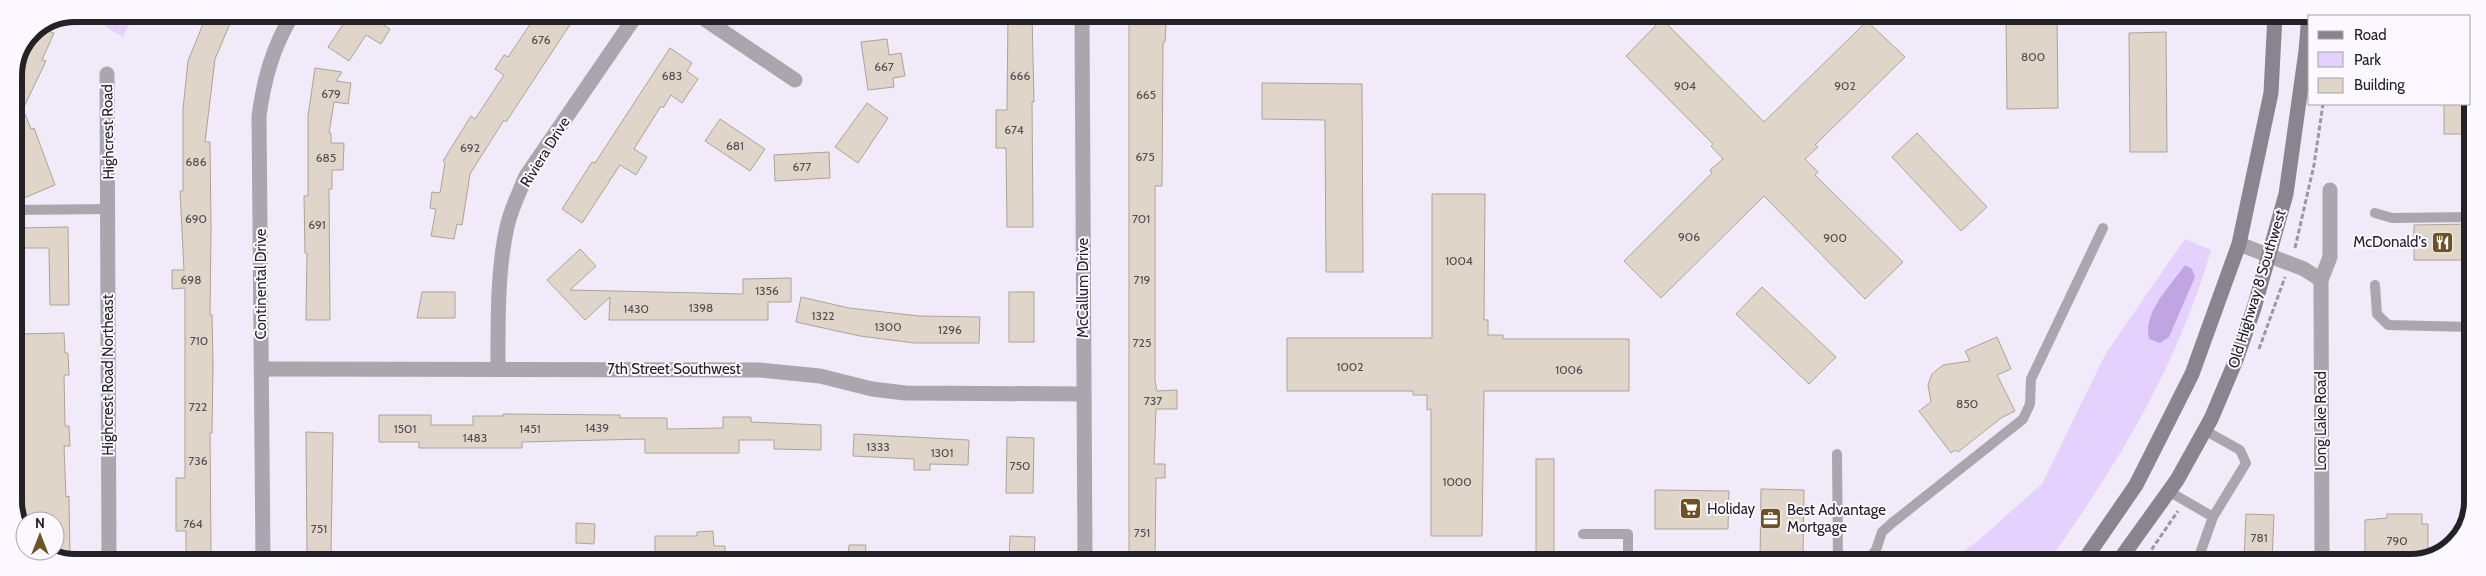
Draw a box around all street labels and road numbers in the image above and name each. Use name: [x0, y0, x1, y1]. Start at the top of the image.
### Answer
street label: Highcrest Road: [98, 84, 118, 180]
street label: Riviera Drive: [516, 113, 574, 190]
street label: Old Highway 8 Southwest: [2224, 208, 2290, 370]
street label: Continental Drive: [252, 228, 270, 339]
street label: McCallum Drive: [1074, 238, 1092, 338]
street label: Highcrest Road Northeast: [99, 294, 117, 456]
street label: 7th Street Southwest: [607, 360, 741, 378]
street label: Long Lake Road: [2312, 371, 2330, 471]

